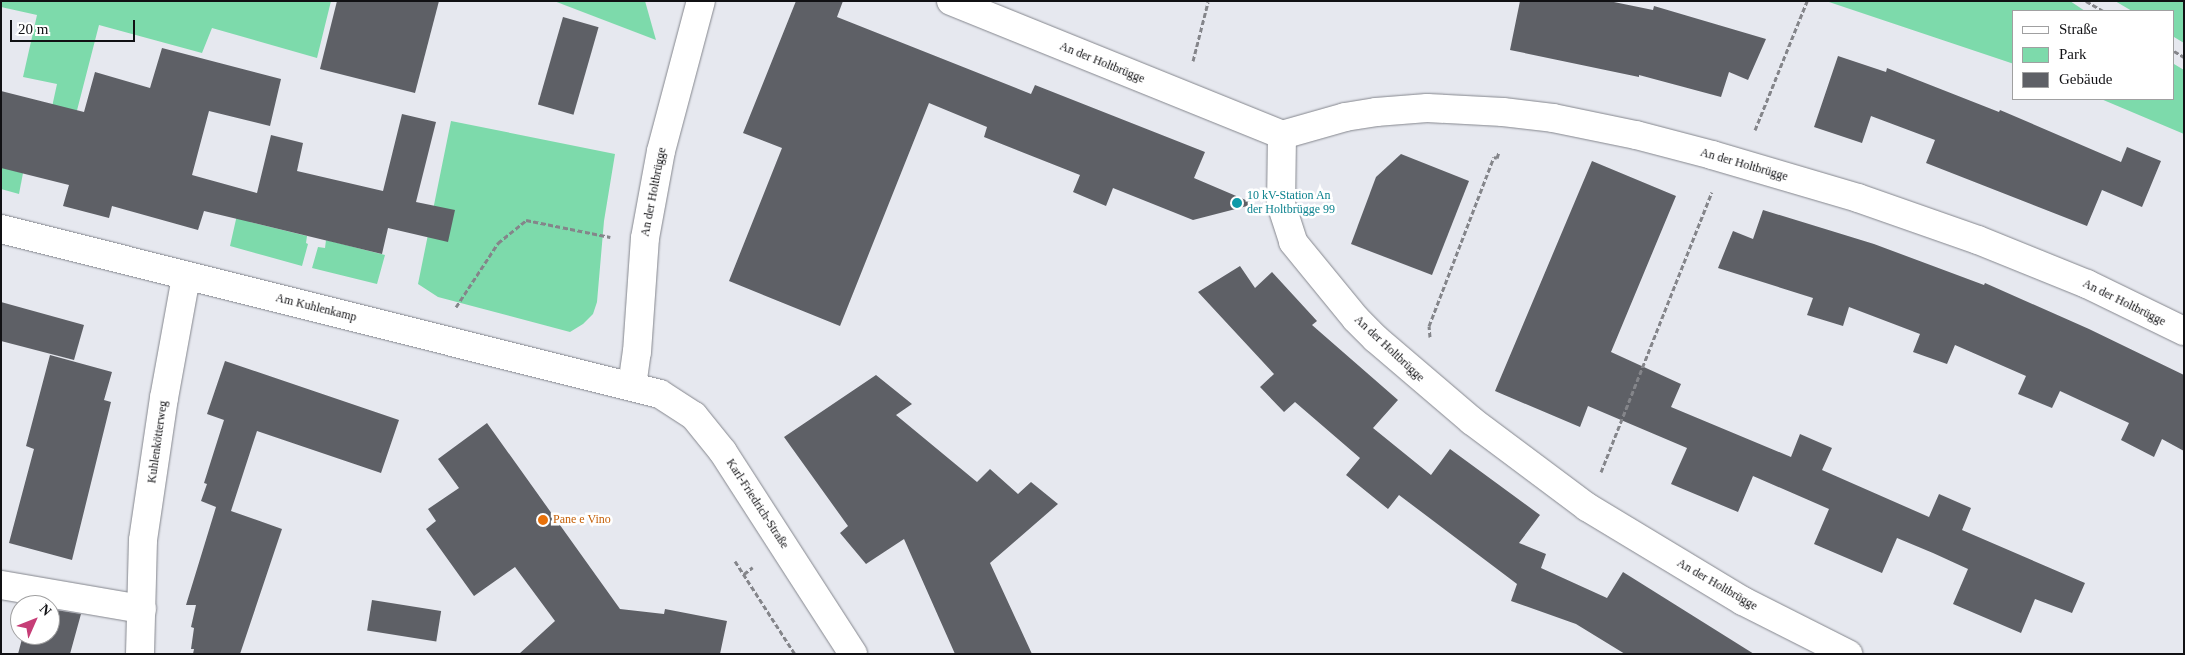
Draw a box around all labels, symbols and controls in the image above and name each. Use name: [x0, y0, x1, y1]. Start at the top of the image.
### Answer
scale bar: [12, 10, 138, 42]
legend: [2012, 10, 2175, 100]
text: 20 m: [18, 21, 48, 37]
text: Straße: [2059, 21, 2097, 37]
street label: An der Holtbrügge: [1057, 39, 1147, 87]
text: Park: [2059, 46, 2087, 62]
text: Gebäude: [2059, 71, 2112, 87]
street label: An der Holtbrügge: [638, 146, 670, 238]
street label: An der Holtbrügge: [1698, 146, 1790, 184]
place label: 10 kV-Station An der Holtbrügge 99: [1247, 189, 1335, 217]
marker: 10 kV-Station An der Holtbrügge 99: [1231, 197, 1243, 209]
street label: An der Holtbrügge: [2080, 277, 2168, 329]
street label: Am Kuhlenkamp: [274, 291, 358, 325]
street label: An der Holtbrügge: [1351, 313, 1427, 385]
street label: Kuhlenkötterweg: [145, 400, 171, 484]
street label: Karl-Friedrich-Straße: [723, 456, 791, 552]
place label: Pane e Vino: [553, 513, 611, 527]
marker: Pane e Vino: [537, 514, 549, 526]
street label: An der Holtbrügge: [1674, 556, 1760, 614]
north arrow: [10, 595, 60, 645]
text: N: [37, 601, 54, 619]

